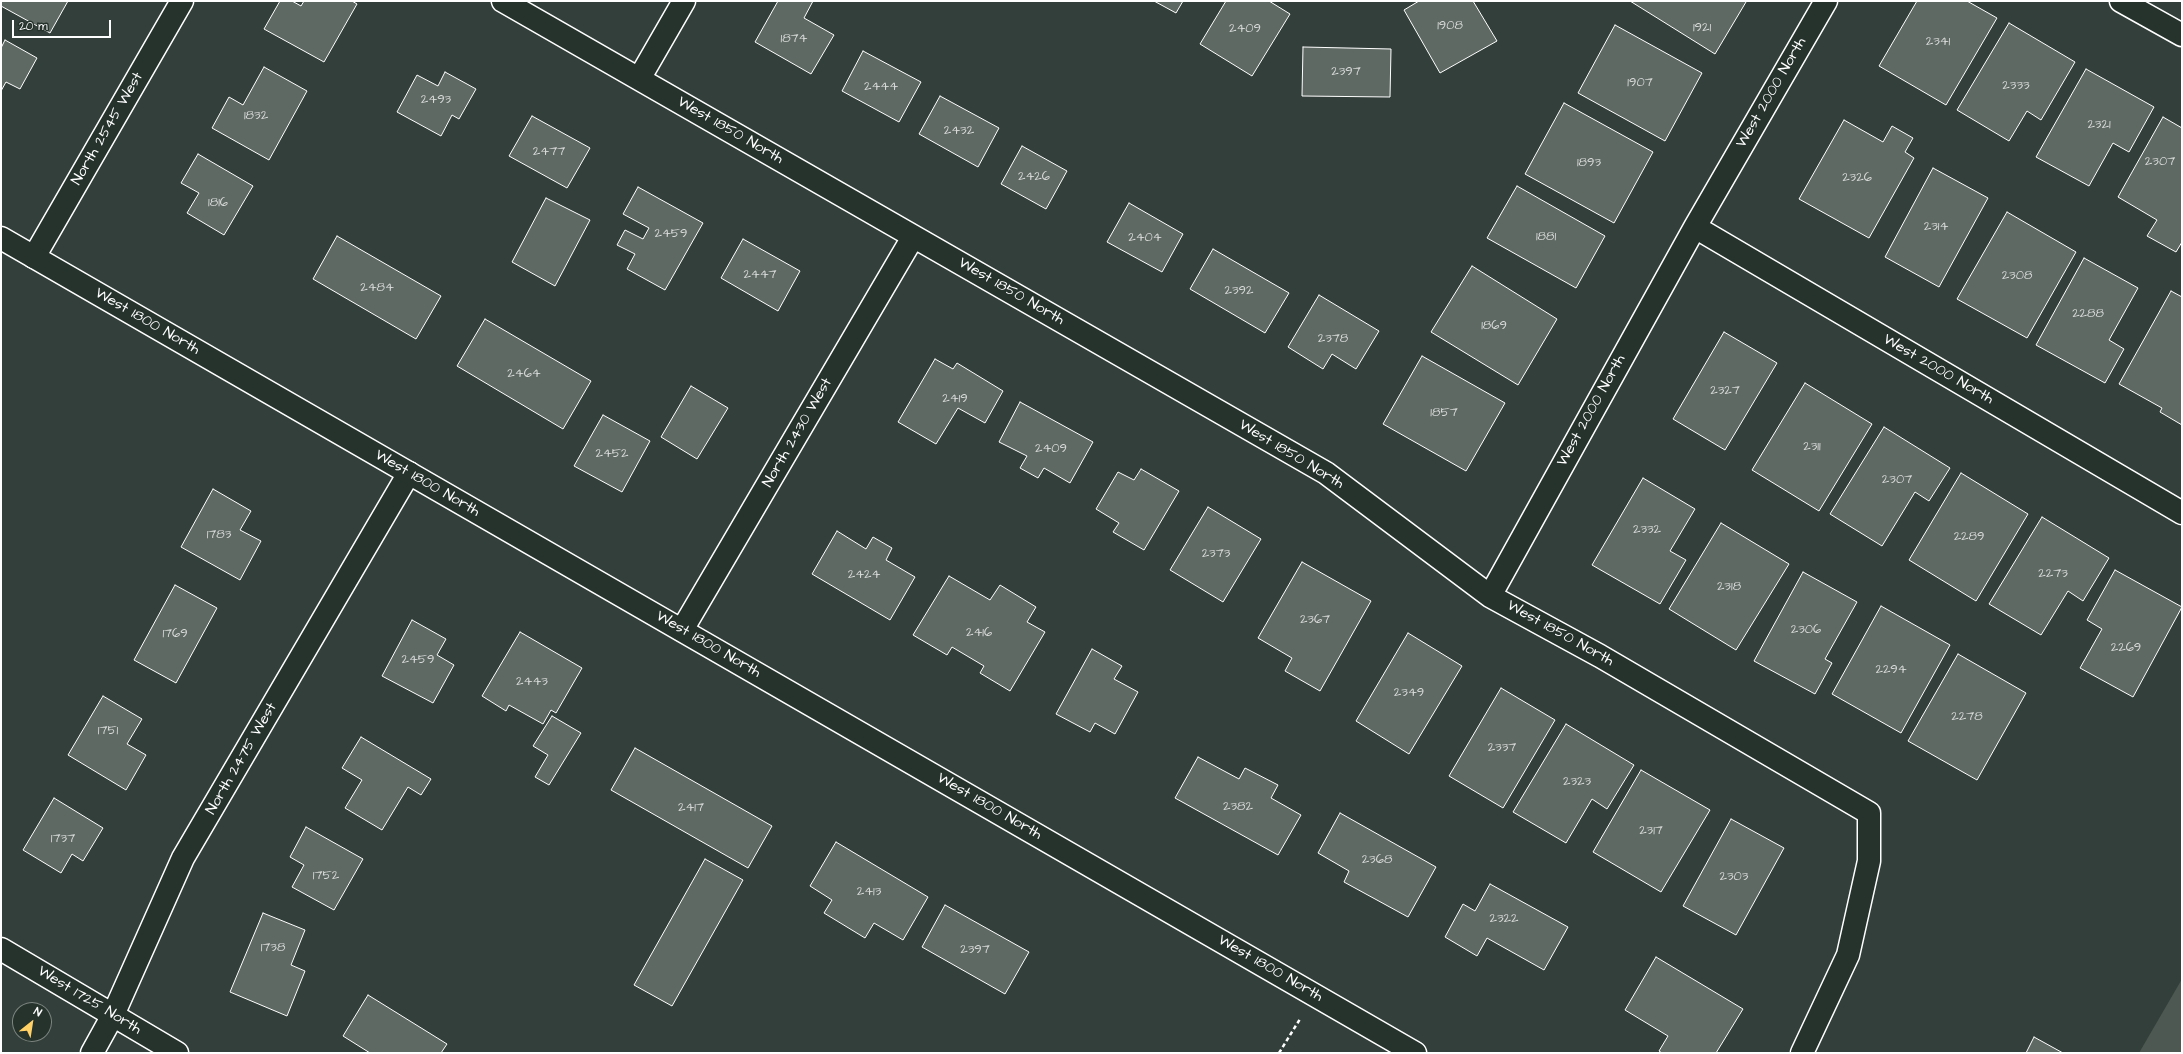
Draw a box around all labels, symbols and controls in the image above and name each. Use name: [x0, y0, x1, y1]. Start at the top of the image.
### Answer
scale bar: [14, 12, 113, 38]
text: 20 m: [19, 18, 48, 35]
house number: 1908: [1437, 18, 1463, 34]
house number: 1921: [1693, 20, 1711, 36]
house number: 2409: [1229, 21, 1261, 37]
house number: 1874: [781, 31, 807, 47]
house number: 2341: [1926, 34, 1950, 50]
street label: West 2000 North: [1733, 35, 1811, 151]
house number: 2397: [1331, 64, 1361, 80]
street label: North 2545 West: [68, 69, 148, 189]
house number: 1907: [1627, 75, 1653, 91]
house number: 2333: [2002, 78, 2030, 94]
house number: 2444: [864, 79, 898, 95]
house number: 2493: [421, 92, 451, 108]
street label: West 1850 North: [674, 93, 786, 169]
house number: 1832: [244, 108, 268, 124]
house number: 2321: [2087, 117, 2111, 133]
house number: 2432: [944, 123, 974, 139]
house number: 2477: [533, 144, 565, 160]
house number: 2307: [2145, 154, 2175, 170]
house number: 1893: [1577, 155, 1601, 171]
house number: 2426: [1018, 169, 1050, 185]
house number: 2326: [1842, 170, 1872, 186]
house number: 1816: [208, 195, 228, 211]
house number: 2314: [1924, 219, 1948, 235]
house number: 2459: [655, 226, 687, 242]
house number: 1881: [1536, 229, 1556, 245]
house number: 2404: [1128, 230, 1162, 246]
street label: West 1850 North: [955, 254, 1067, 330]
house number: 2447: [743, 267, 777, 283]
house number: 2308: [2002, 268, 2032, 284]
house number: 2484: [360, 280, 394, 296]
house number: 2392: [1225, 283, 1253, 299]
street label: West 1800 North: [91, 285, 203, 359]
house number: 2288: [2072, 306, 2104, 322]
house number: 1869: [1481, 318, 1507, 334]
house number: 2378: [1318, 331, 1348, 347]
street label: West 2000 North: [1880, 331, 1996, 409]
street label: West 2000 North: [1554, 352, 1630, 470]
house number: 2464: [507, 366, 541, 382]
street label: North 2430 West: [759, 375, 837, 491]
house number: 2327: [1710, 383, 1740, 399]
house number: 2419: [942, 391, 968, 407]
house number: 1857: [1430, 405, 1458, 421]
street label: West 1850 North: [1235, 417, 1347, 493]
house number: 2311: [1803, 439, 1821, 455]
house number: 2409: [1035, 441, 1067, 457]
house number: 2452: [596, 446, 628, 462]
street label: West 1800 North: [371, 447, 483, 521]
house number: 2307: [1882, 472, 1912, 488]
house number: 2332: [1633, 522, 1661, 538]
house number: 1783: [207, 527, 231, 543]
house number: 2289: [1954, 529, 1984, 545]
house number: 2373: [1202, 546, 1230, 562]
house number: 2273: [2038, 566, 2068, 582]
house number: 2424: [848, 567, 880, 583]
house number: 2318: [1717, 579, 1741, 595]
street label: West 1850 North: [1504, 597, 1616, 671]
street label: West 1800 North: [652, 608, 764, 682]
house number: 2367: [1300, 612, 1330, 628]
house number: 2306: [1791, 622, 1821, 638]
house number: 2416: [966, 625, 992, 641]
house number: 1769: [162, 626, 188, 642]
house number: 2269: [2111, 640, 2141, 656]
house number: 2459: [402, 652, 434, 668]
house number: 2294: [1875, 662, 1907, 678]
house number: 2443: [516, 674, 548, 690]
house number: 2349: [1394, 685, 1424, 701]
street label: North 2475 West: [203, 700, 281, 818]
house number: 2278: [1951, 709, 1983, 725]
house number: 1751: [98, 723, 118, 739]
house number: 2337: [1488, 740, 1516, 756]
street label: West 1800 North: [933, 770, 1045, 844]
house number: 2323: [1563, 774, 1591, 790]
house number: 2382: [1223, 799, 1253, 815]
house number: 2417: [678, 800, 704, 816]
house number: 2317: [1639, 823, 1663, 839]
house number: 1737: [51, 831, 75, 847]
house number: 2368: [1362, 852, 1392, 868]
house number: 1752: [313, 868, 339, 884]
house number: 2303: [1720, 869, 1748, 885]
house number: 2413: [857, 884, 881, 900]
house number: 2322: [1490, 911, 1518, 927]
street label: West 1800 North: [1214, 932, 1326, 1006]
house number: 1738: [261, 940, 285, 956]
house number: 2397: [960, 942, 990, 958]
street label: West 1725 North: [34, 963, 144, 1039]
north arrow: [12, 1002, 52, 1042]

